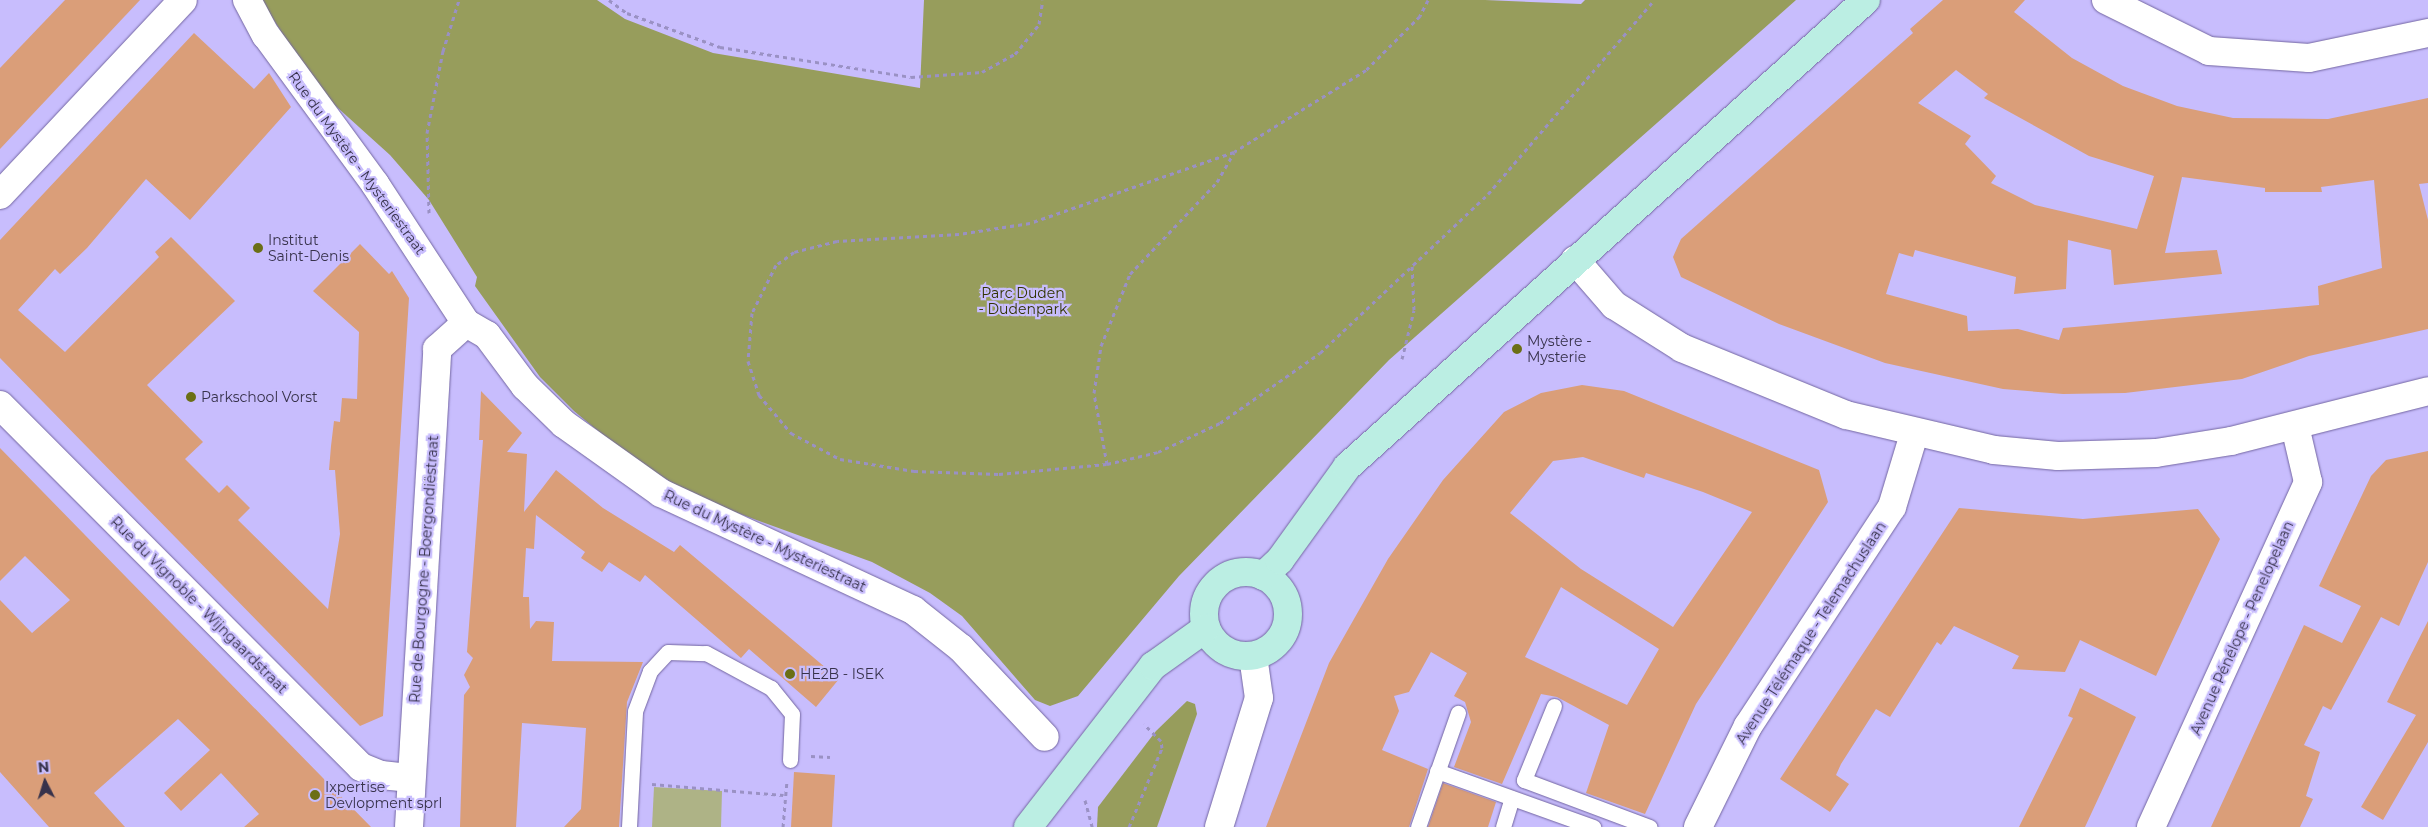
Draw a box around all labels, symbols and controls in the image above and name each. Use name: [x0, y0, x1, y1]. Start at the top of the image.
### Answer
street label: Rue du Mystère - Mysteriestraat: [285, 68, 429, 258]
place label: Institut Saint-Denis: [268, 232, 349, 264]
marker: Institut Saint-Denis: [252, 242, 264, 254]
park label: Parc Duden - Dudenpark: [979, 285, 1067, 318]
place label: Mystère - Mysterie: [1527, 333, 1591, 366]
marker: Mystère - Mysterie: [1511, 343, 1523, 355]
place label: Parkschool Vorst: [201, 389, 318, 405]
marker: Parkschool Vorst: [185, 391, 197, 403]
street label: Rue de Bourgogne - Boergondiëstraat: [406, 434, 442, 704]
street label: Rue du Mystère - Mysteriestraat: [661, 487, 869, 595]
street label: Rue du Vignoble - Wijngaardstraat: [107, 513, 291, 697]
street label: Avenue Pénélope - Penelopelaan: [2187, 518, 2297, 738]
street label: Avenue Télémaque - Telemachuslaan: [1733, 519, 1889, 747]
place label: HE2B - ISEK: [800, 666, 884, 682]
marker: HE2B - ISEK: [784, 668, 796, 680]
north arrow: [20, 757, 70, 807]
text: N: [37, 758, 50, 777]
place label: Ixpertise Devlopment sprl: [325, 779, 442, 812]
marker: Ixpertise Devlopment sprl: [309, 789, 321, 801]

